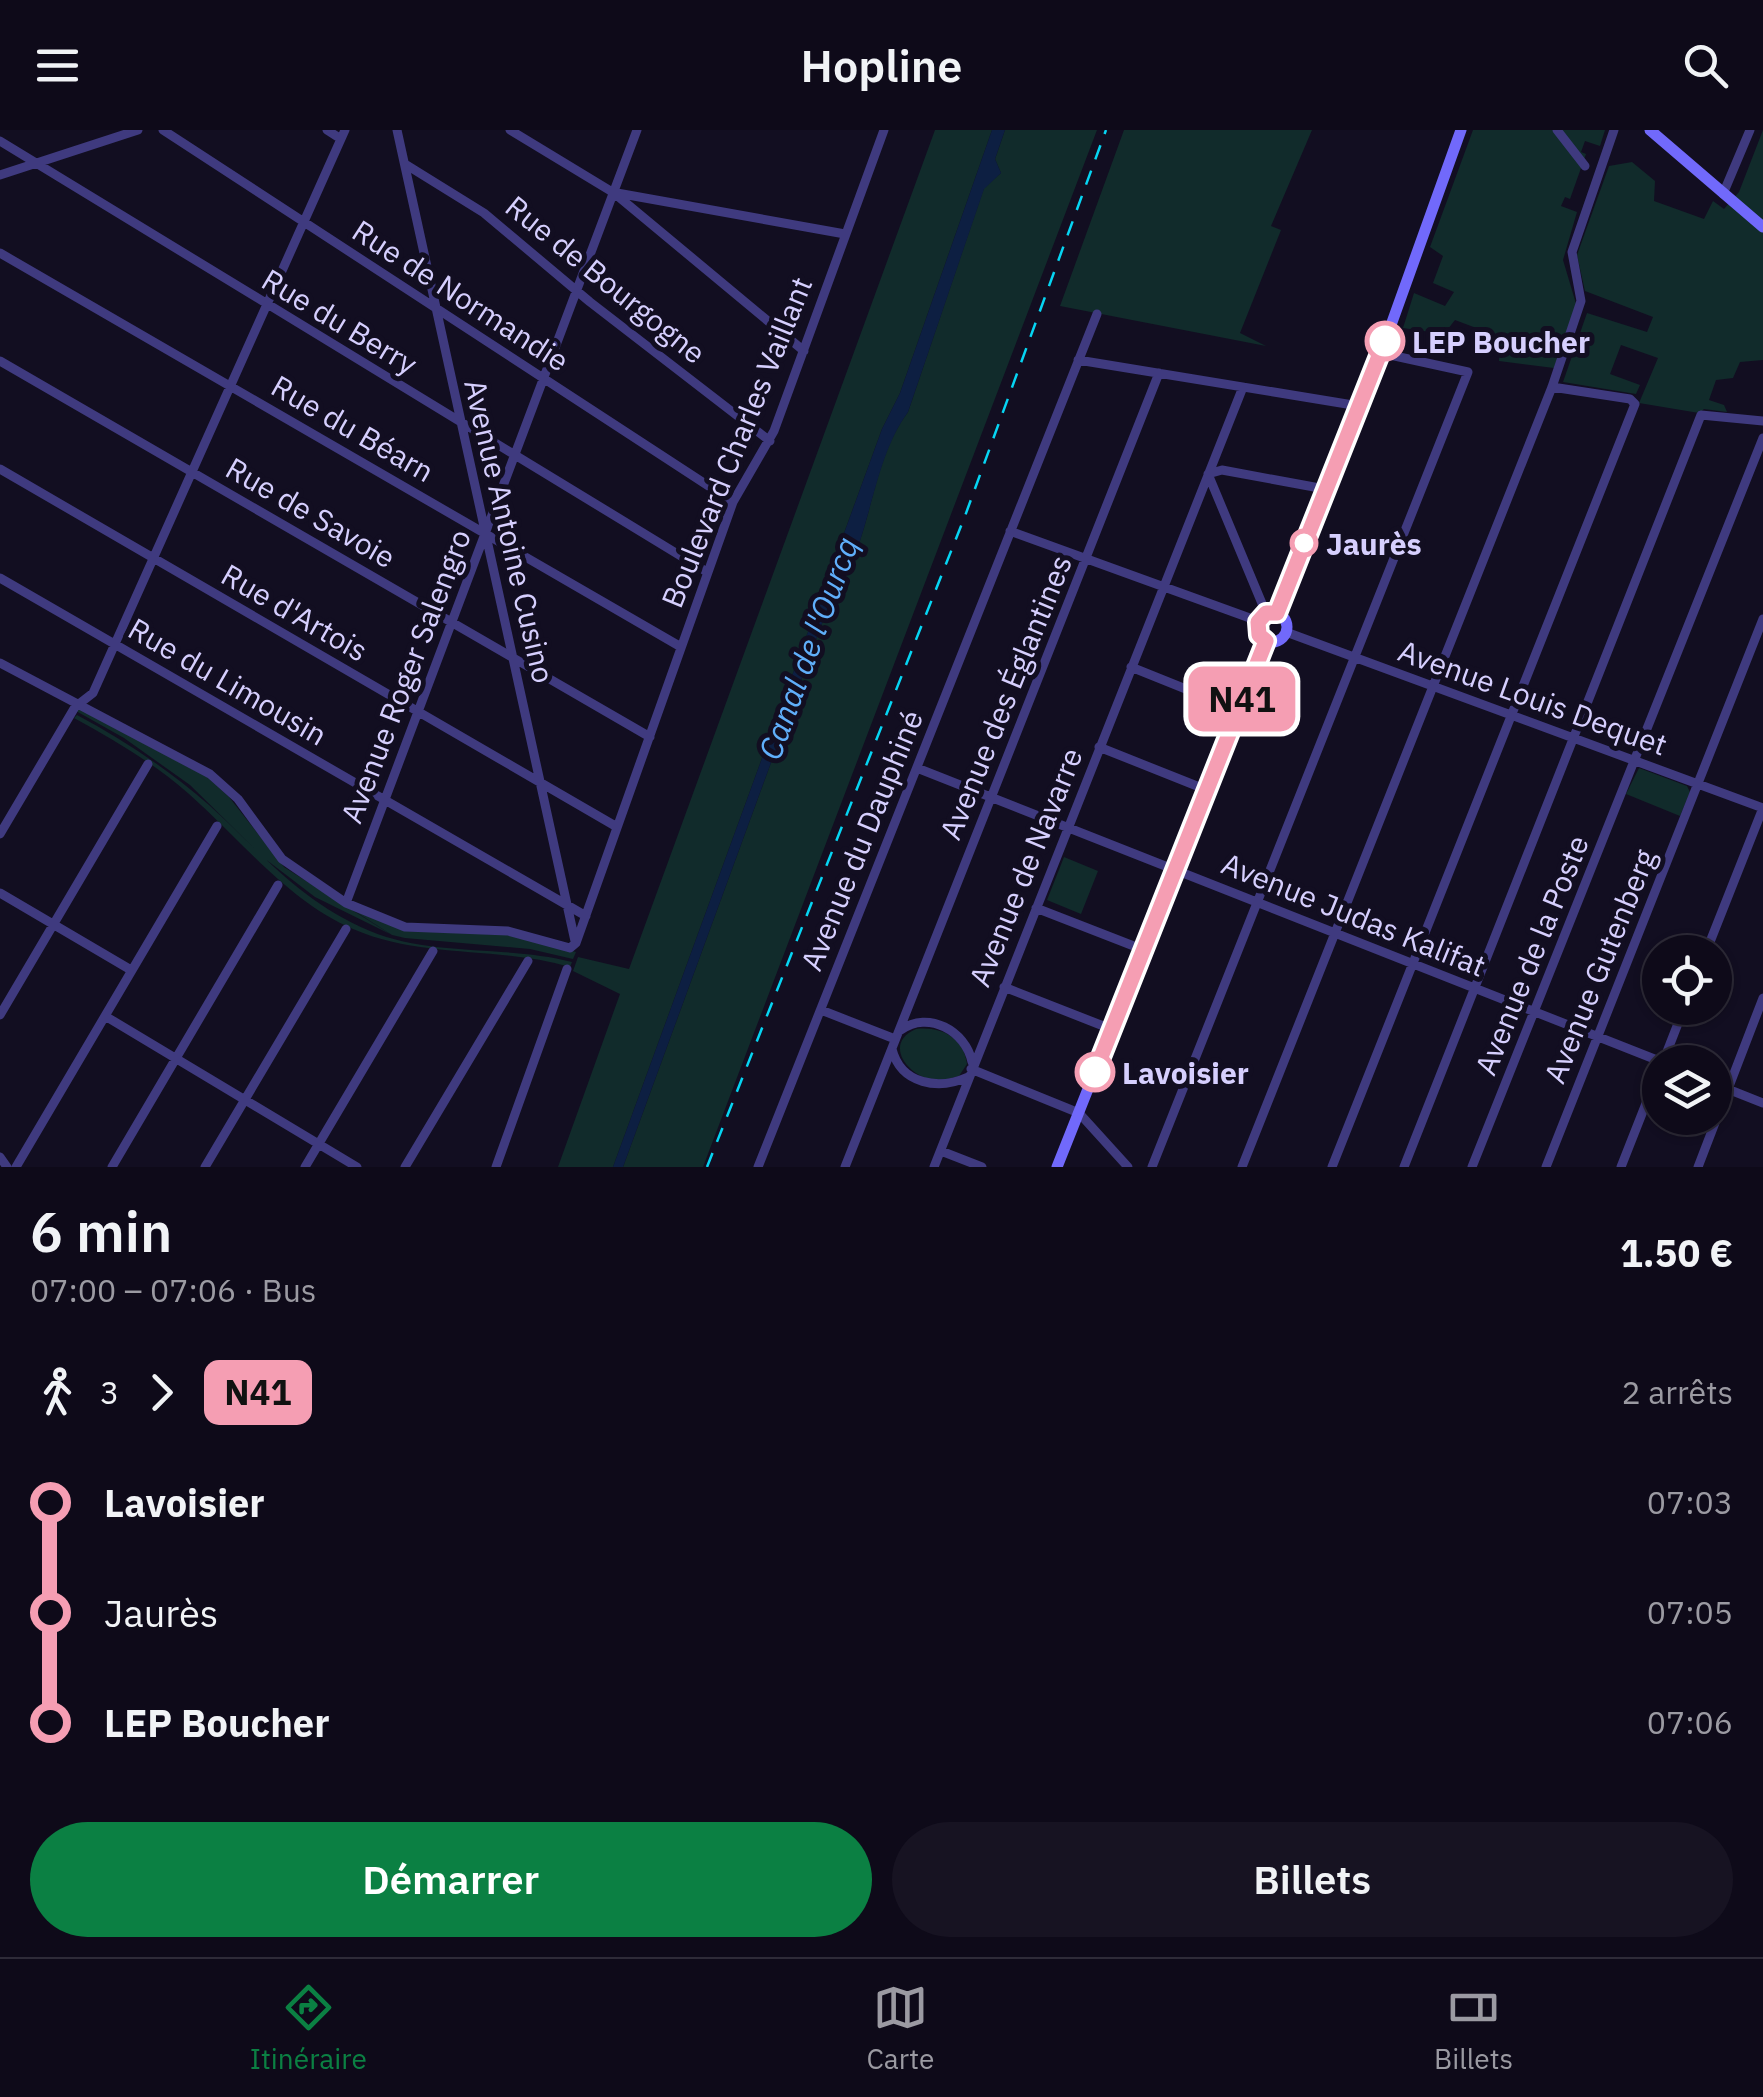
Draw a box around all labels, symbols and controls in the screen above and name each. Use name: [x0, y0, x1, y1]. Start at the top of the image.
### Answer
text: Hopline: [801, 36, 962, 94]
icon: menu: [30, 38, 85, 93]
icon: search: [1678, 38, 1733, 93]
street label: Rue de Bourgogne: [498, 186, 714, 372]
street label: Rue de Normandie: [345, 210, 577, 380]
street label: Rue du Berry: [255, 259, 425, 383]
street label: Boulevard Charles Vaillant: [652, 271, 820, 613]
marker: LEP Boucher: [1366, 322, 1404, 360]
place label: LEP Boucher: [1412, 322, 1590, 361]
street label: Rue du Béarn: [265, 366, 441, 490]
street label: Avenue Antoine Cusino: [456, 375, 564, 687]
street label: Rue de Savoie: [219, 448, 403, 576]
street label: Avenue Roger Salengro: [331, 524, 479, 828]
place label: Jaurès: [1326, 524, 1422, 563]
marker: Jaurès: [1291, 530, 1317, 556]
water label: Canal de l'Ourcq: [748, 531, 868, 765]
street label: Avenue des Églantines: [930, 549, 1080, 845]
street label: Rue d'Artois: [215, 554, 375, 670]
street label: Rue du Limousin: [122, 608, 334, 754]
street label: Avenue Louis Dequet: [1393, 630, 1673, 764]
line badge: N41: [1184, 666, 1300, 732]
text: N41: [1208, 676, 1276, 722]
street label: Avenue du Dauphiné: [791, 704, 931, 976]
street label: Avenue de Navarre: [959, 742, 1091, 992]
street label: Avenue de la Poste: [1465, 829, 1597, 1081]
street label: Avenue Judas Kalifat: [1216, 843, 1492, 985]
street label: Avenue Gutenberg: [1534, 843, 1664, 1089]
map controls: [1642, 935, 1732, 1135]
button: locate: [1642, 935, 1732, 1025]
button: layers: [1642, 1045, 1732, 1135]
marker: Lavoisier: [1076, 1053, 1114, 1091]
place label: Lavoisier: [1122, 1053, 1249, 1092]
text: 6 min: [30, 1196, 172, 1267]
text: 1.50 €: [1620, 1228, 1733, 1277]
text: 07:00 – 07:06 · Bus: [30, 1269, 316, 1311]
icon: walk: [30, 1365, 85, 1420]
icon: forward: [134, 1365, 189, 1420]
text: N41: [224, 1369, 292, 1415]
text: 3: [100, 1371, 119, 1413]
text: 2 arrêts: [1621, 1371, 1733, 1413]
text: Lavoisier: [104, 1478, 265, 1527]
text: 07:03: [1647, 1481, 1733, 1523]
text: Jaurès: [104, 1588, 218, 1637]
text: 07:05: [1647, 1591, 1733, 1633]
text: LEP Boucher: [104, 1698, 330, 1747]
text: 07:06: [1647, 1701, 1733, 1743]
button: Démarrer: [30, 1822, 872, 1937]
button: Billets: [892, 1822, 1733, 1937]
tab: Itinéraire: [250, 1980, 367, 2077]
tab: Carte: [866, 1980, 934, 2077]
tab: Billets: [1434, 1980, 1513, 2077]

